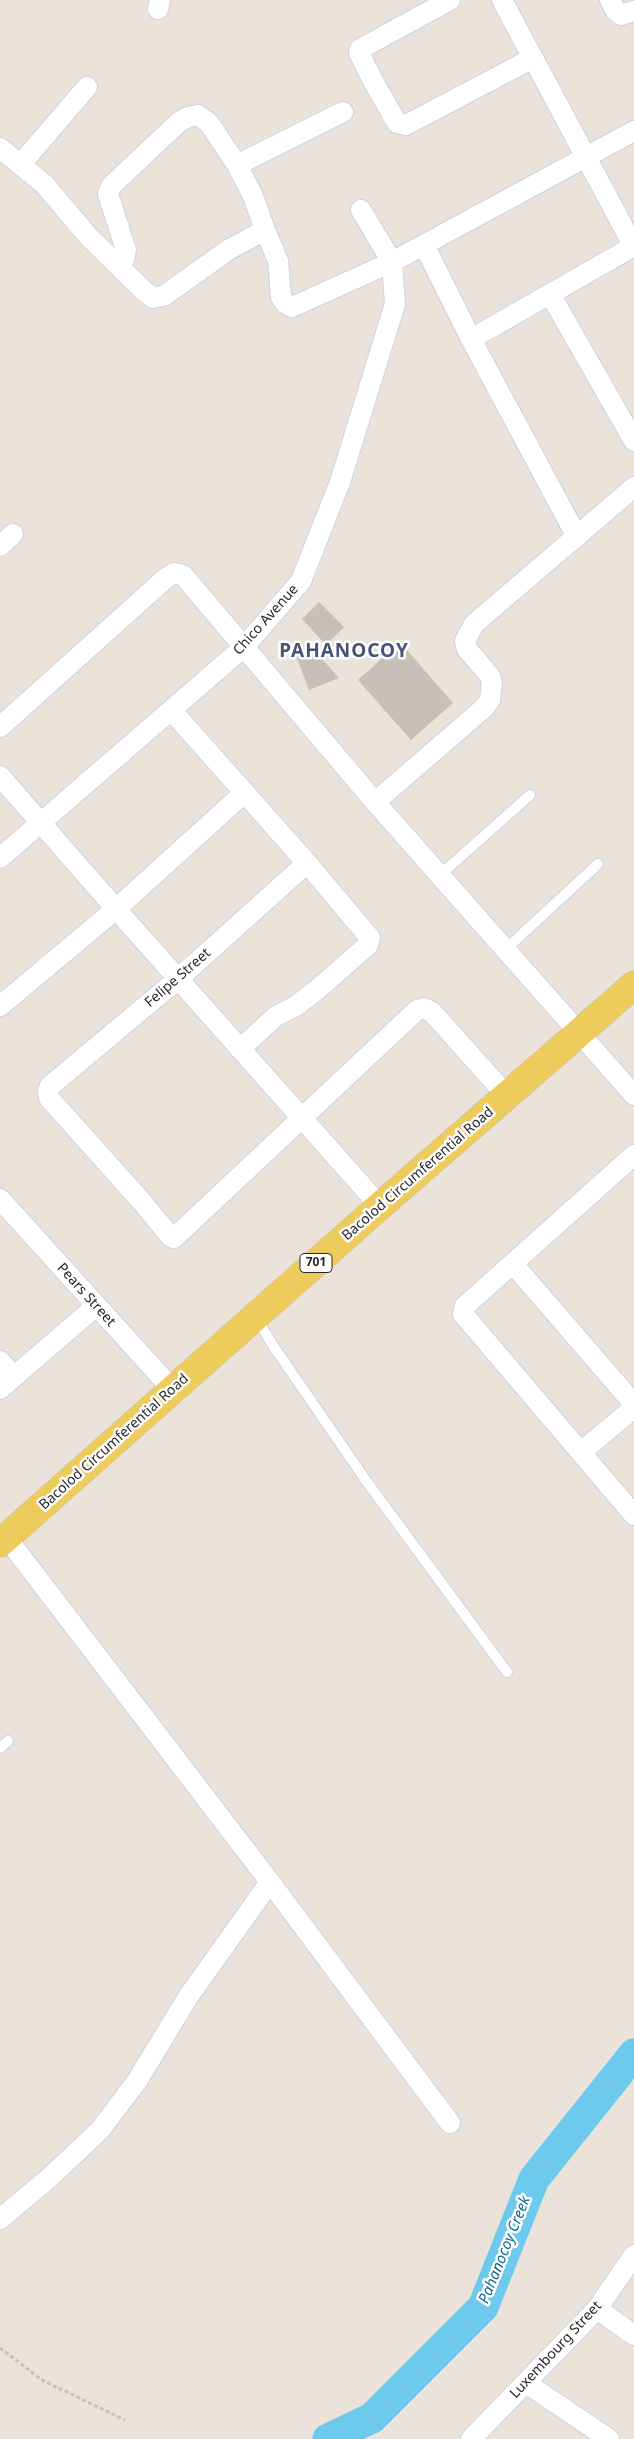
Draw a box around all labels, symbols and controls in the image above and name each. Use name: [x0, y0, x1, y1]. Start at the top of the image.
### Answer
street label: Chico Avenue: [230, 581, 302, 659]
district label: PAHANOCOY: [278, 641, 410, 663]
street label: Felipe Street: [142, 945, 214, 1011]
street label: Bacolod Circumferential Road: [339, 1104, 497, 1244]
road number: 701: [300, 1254, 332, 1272]
street label: Pears Street: [53, 1260, 119, 1330]
street label: Bacolod Circumferential Road: [36, 1370, 192, 1514]
water label: Pahanocoy Creek: [475, 2194, 535, 2306]
street label: Luxembourg Street: [507, 2298, 605, 2402]

